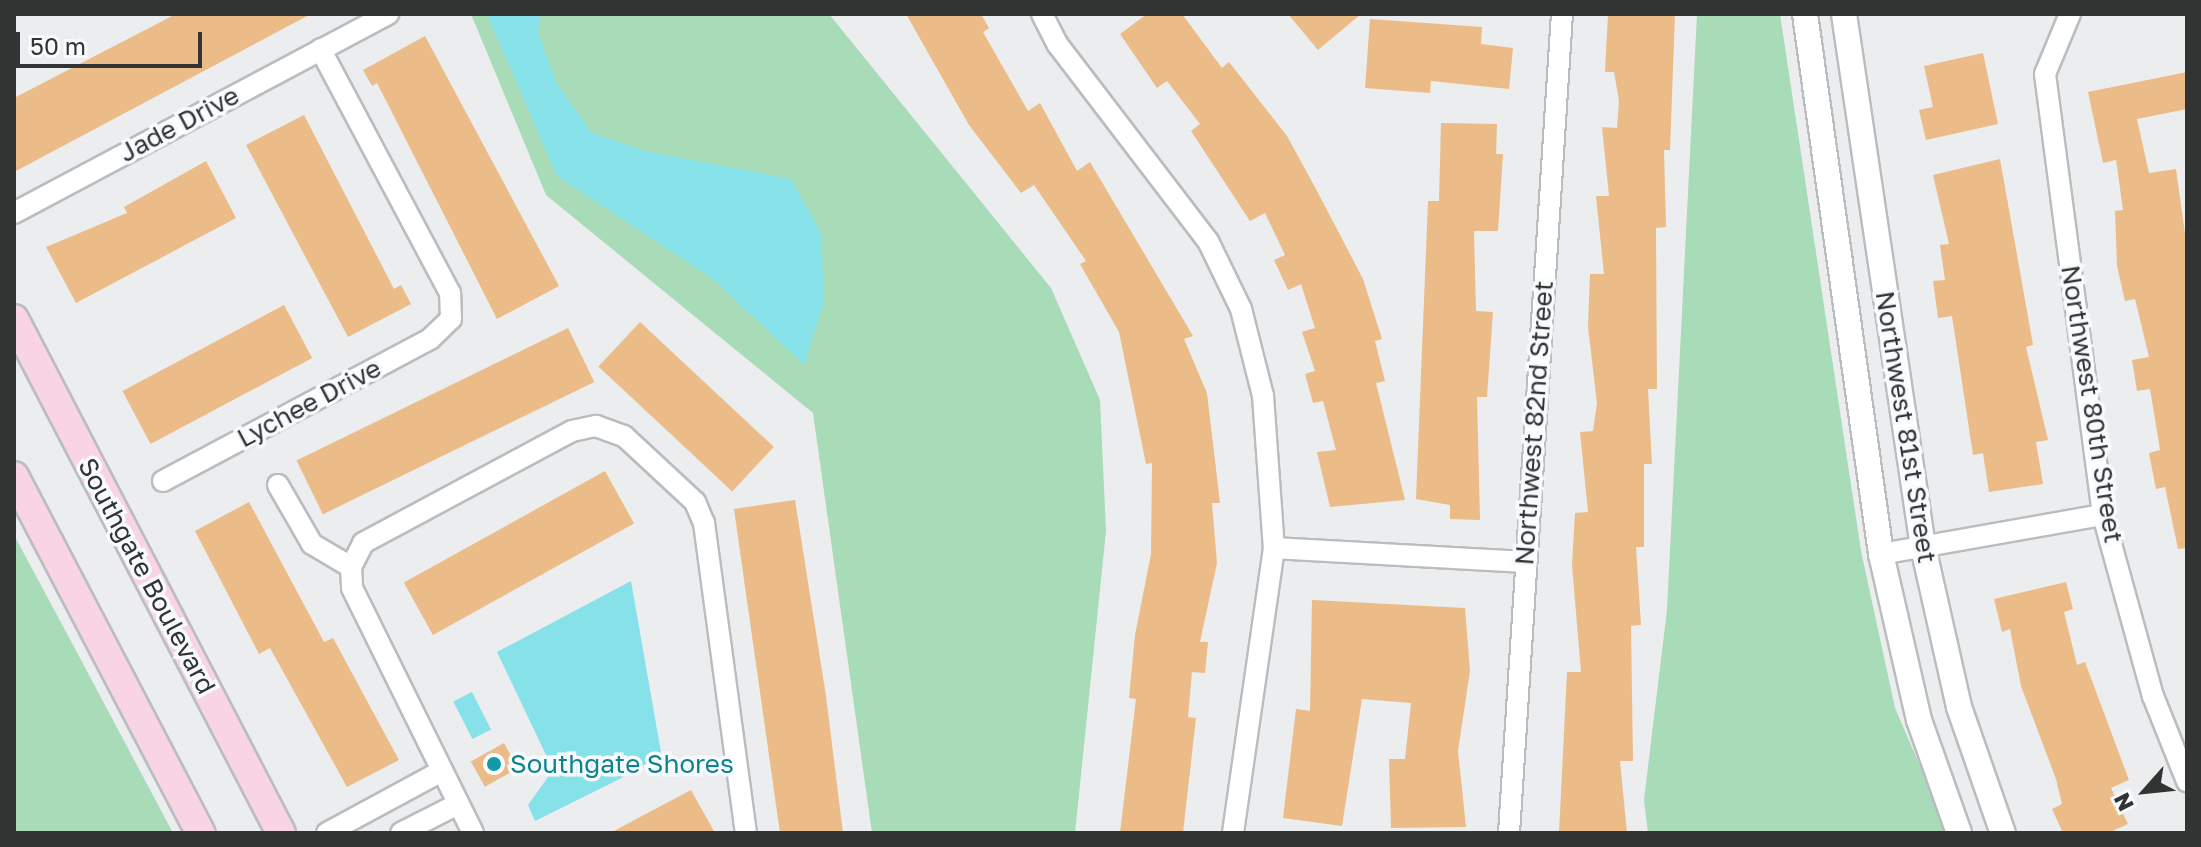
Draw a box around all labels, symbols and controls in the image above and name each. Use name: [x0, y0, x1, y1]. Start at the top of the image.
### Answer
scale bar: [20, 16, 206, 66]
text: 50 m: [30, 31, 86, 60]
street label: Jade Drive: [114, 79, 244, 169]
street label: Northwest 80th Street: [2055, 263, 2129, 545]
street label: Northwest 82nd Street: [1508, 280, 1560, 566]
street label: Northwest 81st Street: [1869, 289, 1943, 565]
street label: Lychee Drive: [232, 352, 386, 454]
street label: Southgate Boulevard: [72, 453, 222, 699]
place label: Southgate Shores: [510, 748, 734, 780]
north arrow: [2105, 751, 2185, 831]
marker: Southgate Shores: [485, 755, 503, 773]
text: N: [2107, 789, 2139, 816]

